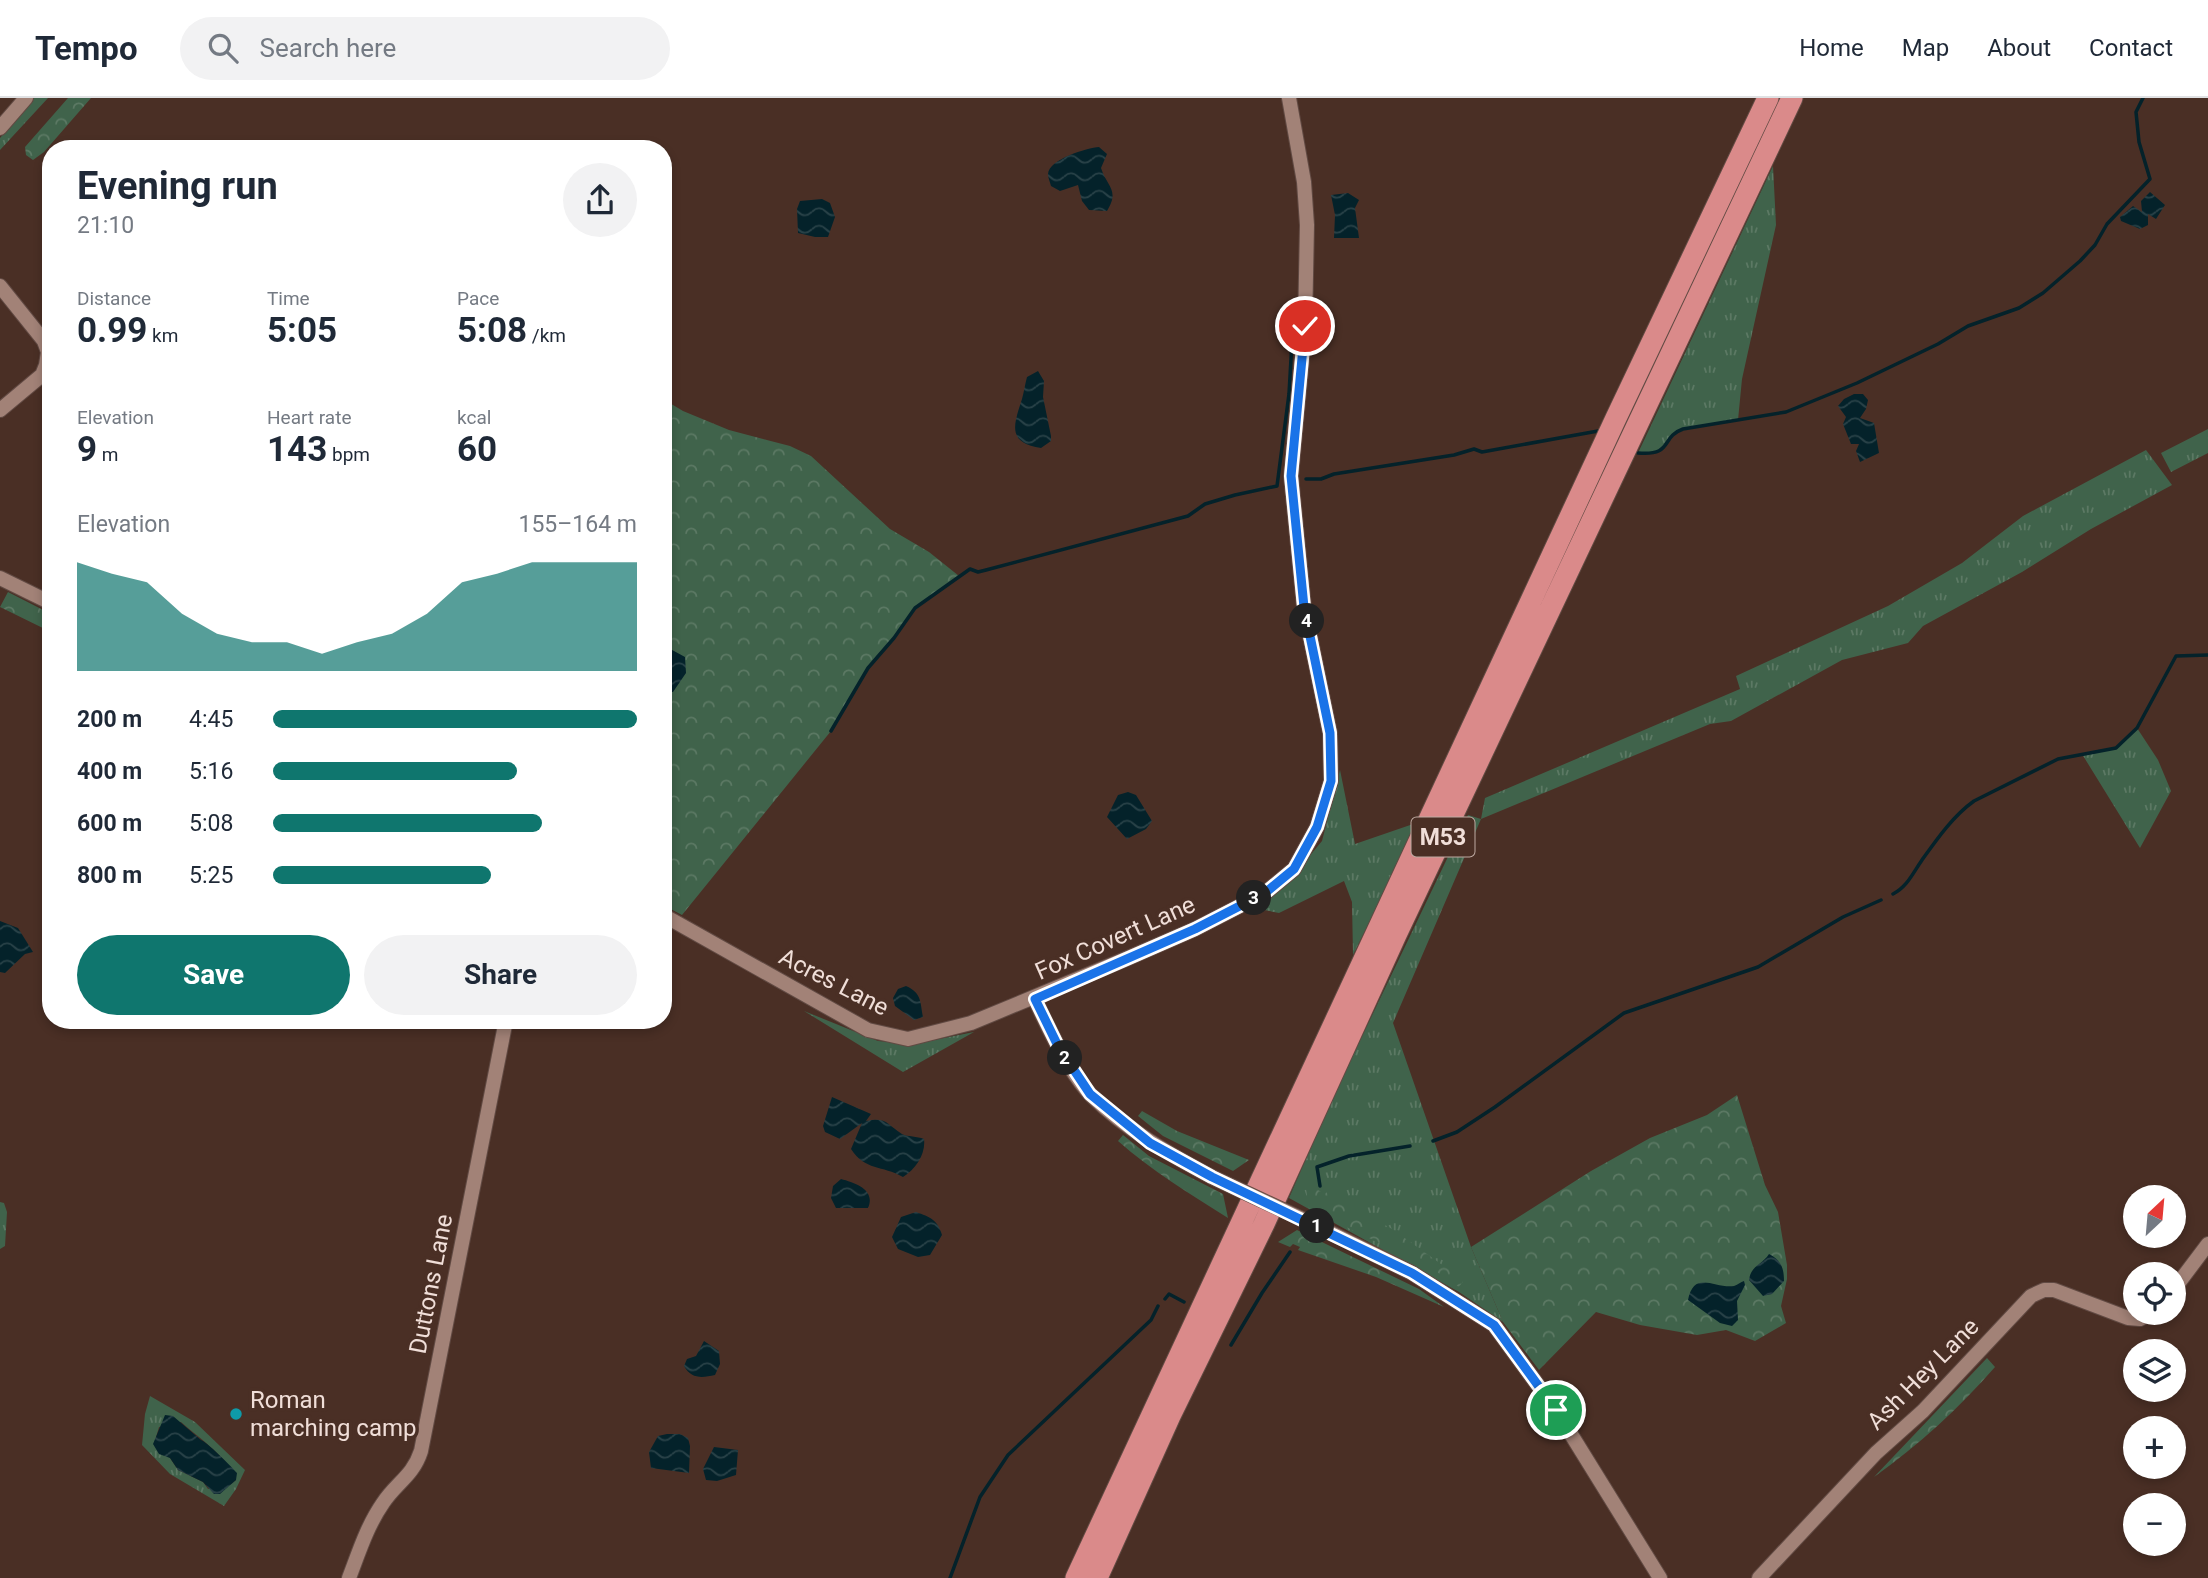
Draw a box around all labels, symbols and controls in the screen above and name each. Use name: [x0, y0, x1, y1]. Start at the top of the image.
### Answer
search box: [180, 17, 670, 80]
text: Tempo: [35, 29, 138, 68]
icon: search: [204, 29, 242, 67]
text: Search here: [260, 33, 396, 63]
text: Home: [1799, 34, 1864, 62]
text: Map: [1902, 34, 1949, 62]
text: About: [1987, 34, 2051, 62]
text: Contact: [2089, 34, 2173, 62]
button: share: [563, 163, 637, 237]
text: Evening run: [77, 164, 278, 208]
text: 21:10: [77, 212, 134, 239]
text: Distance: [77, 287, 151, 310]
text: Time: [267, 287, 310, 310]
text: Pace: [457, 287, 499, 310]
pin: [1275, 296, 1335, 356]
icon: check: [1286, 307, 1324, 345]
text: 0.99: [77, 310, 147, 351]
text: 5:05: [267, 310, 337, 351]
text: 5:08: [457, 310, 527, 351]
text: km: [147, 324, 178, 347]
text: /km: [527, 324, 566, 347]
text: Elevation: [77, 406, 154, 429]
text: Heart rate: [267, 406, 352, 429]
text: kcal: [457, 406, 491, 429]
text: 9: [77, 429, 97, 470]
text: 143: [267, 429, 327, 470]
text: 60: [457, 429, 497, 470]
text: m: [97, 443, 118, 466]
text: bpm: [327, 443, 370, 466]
text: Elevation: [77, 511, 170, 538]
text: 155–164 m: [518, 511, 637, 538]
pin: 4: [1290, 603, 1324, 638]
text: 4: [1301, 609, 1312, 632]
text: 200 m: [77, 706, 142, 733]
text: 4:45: [189, 706, 233, 733]
text: 400 m: [77, 758, 142, 785]
text: 5:16: [189, 758, 233, 785]
text: 600 m: [77, 810, 142, 837]
text: 5:08: [189, 810, 233, 837]
road number: M53: [1412, 818, 1474, 856]
text: 800 m: [77, 862, 142, 889]
text: 5:25: [189, 862, 233, 889]
pin: 3: [1236, 880, 1272, 916]
text: 3: [1248, 886, 1259, 909]
street label: Fox Covert Lane: [1031, 890, 1199, 986]
button: Save: [77, 935, 350, 1015]
button: Share: [364, 935, 637, 1015]
street label: Acres Lane: [775, 942, 893, 1022]
pin: 2: [1048, 1040, 1082, 1076]
text: 2: [1059, 1046, 1070, 1069]
north arrow: [2123, 1185, 2186, 1248]
map controls: [2123, 1185, 2186, 1556]
pin: 1: [1300, 1208, 1334, 1244]
street label: Duttons Lane: [404, 1212, 458, 1356]
text: 1: [1311, 1214, 1322, 1237]
button: locate: [2123, 1262, 2186, 1325]
street label: Ash Hey Lane: [1861, 1312, 1985, 1436]
button: layers: [2123, 1339, 2186, 1402]
pin: [1526, 1380, 1586, 1440]
place label: Roman marching camp: [250, 1386, 416, 1442]
icon: arrive: [1537, 1391, 1575, 1429]
marker: Roman marching camp: [228, 1406, 244, 1422]
button: +: [2123, 1416, 2186, 1479]
button: −: [2123, 1493, 2186, 1556]

